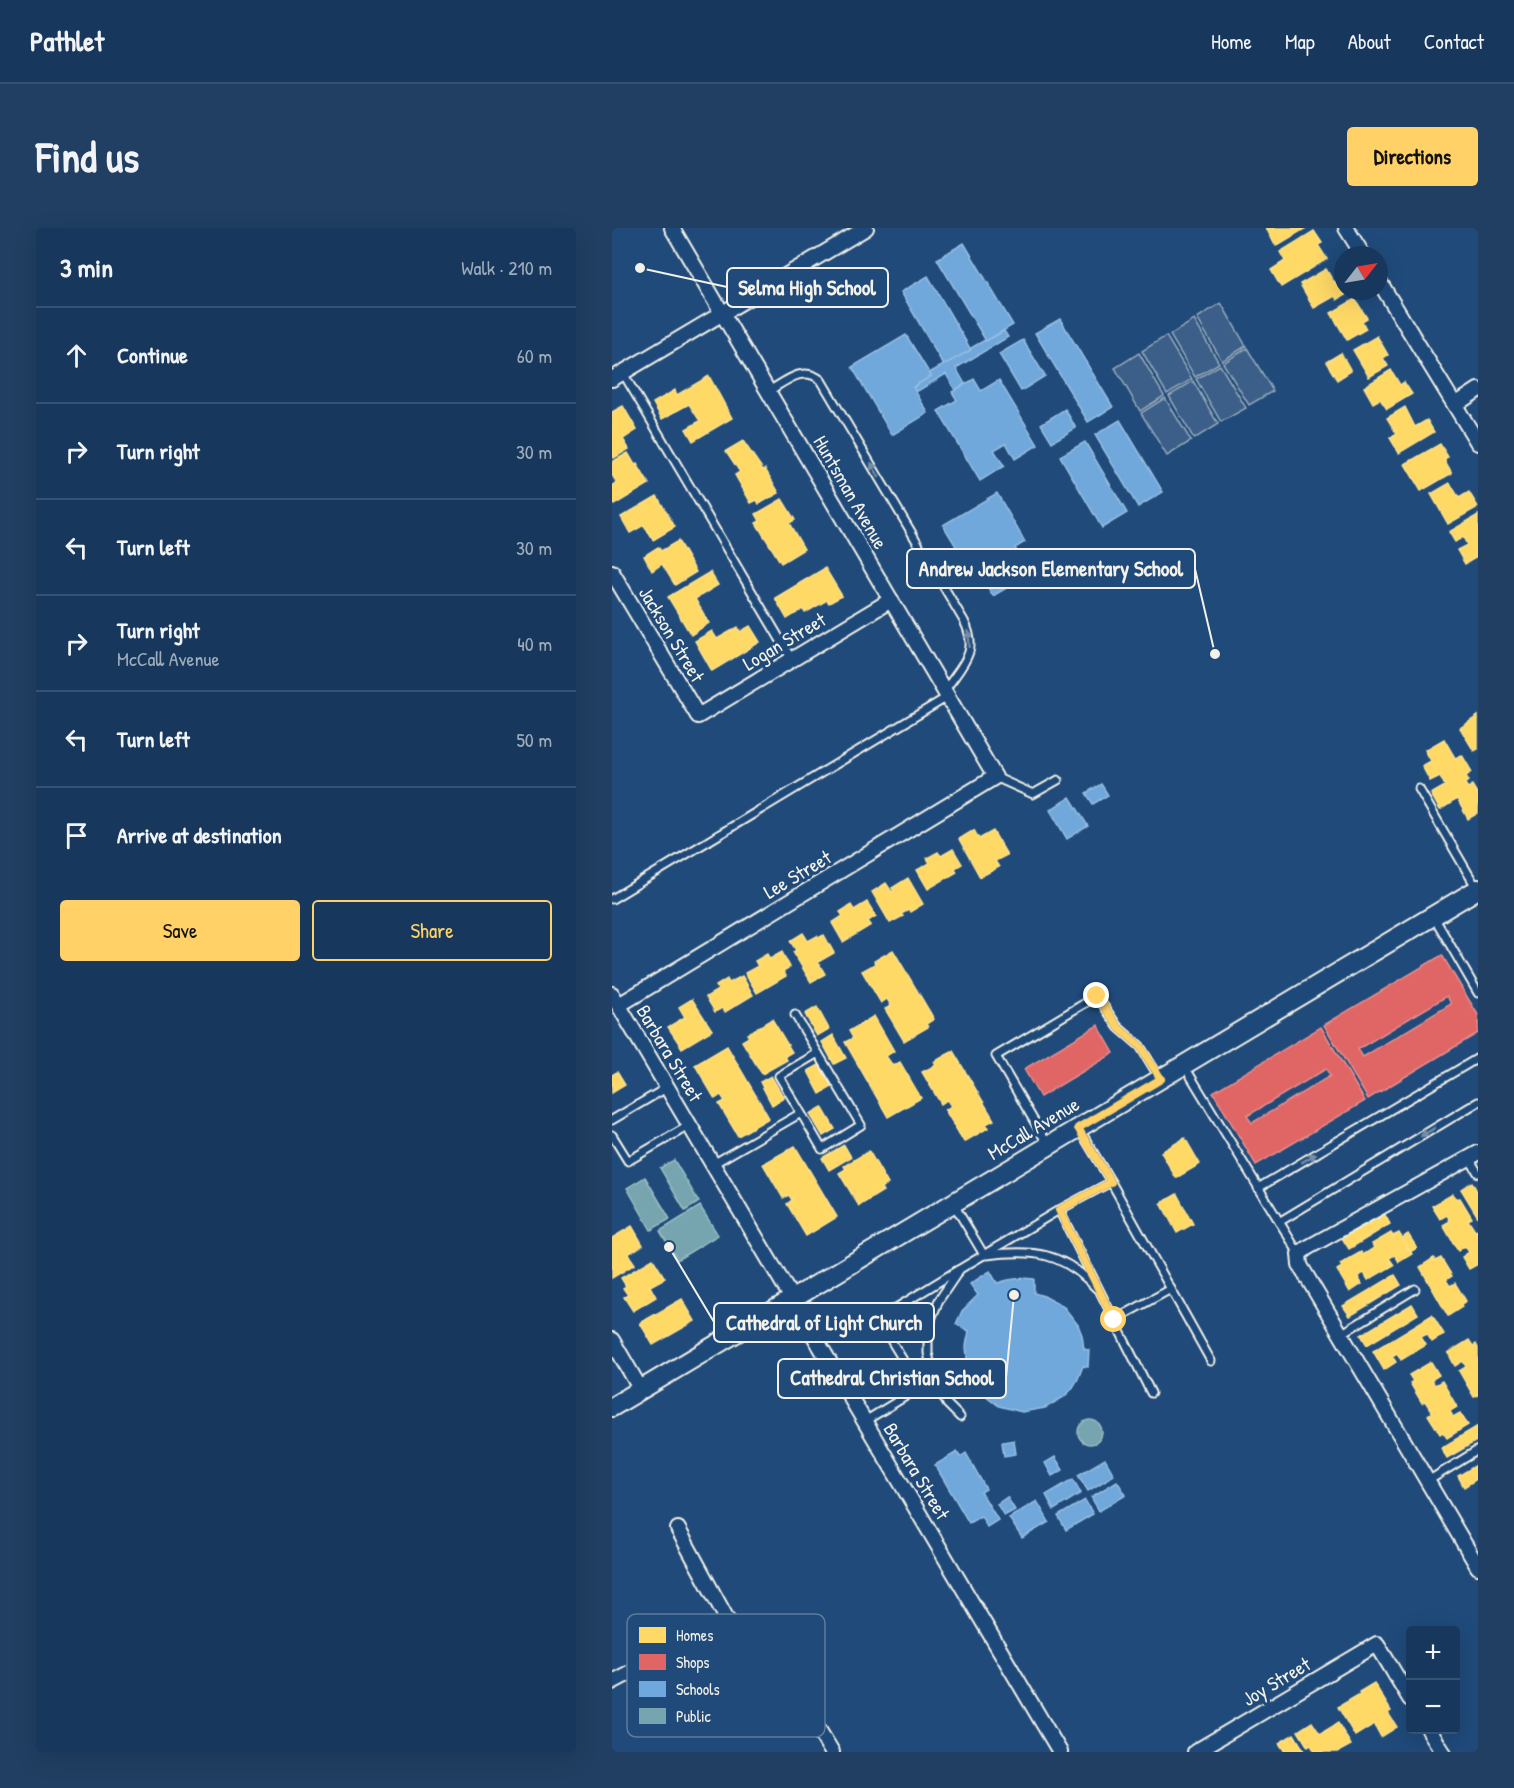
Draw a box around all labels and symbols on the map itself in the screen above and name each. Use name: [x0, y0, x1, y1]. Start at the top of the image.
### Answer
north arrow: [1334, 246, 1388, 300]
callout: Selma High School: [727, 268, 888, 307]
text: Selma High School: [738, 273, 876, 303]
street label: Huntsman Avenue: [808, 430, 894, 554]
one-way arrow: [869, 462, 880, 478]
callout: Andrew Jackson Elementary School: [907, 549, 1195, 588]
text: Andrew Jackson Elementary School: [919, 554, 1184, 584]
street label: Jackson Street: [633, 581, 712, 688]
street label: Logan Street: [737, 605, 832, 676]
one-way arrow: [965, 629, 974, 648]
street label: Lee Street: [758, 843, 837, 905]
route end: [1083, 982, 1109, 1008]
street label: Barbara Street: [630, 1000, 710, 1107]
street label: McCall Avenue: [982, 1090, 1084, 1166]
one-way arrow: [1420, 1127, 1436, 1138]
one-way arrow: [1301, 1153, 1318, 1163]
callout: Cathedral of Light Church: [714, 1303, 934, 1342]
route start: [1100, 1306, 1126, 1332]
text: Cathedral of Light Church: [726, 1308, 922, 1338]
callout: Cathedral Christian School: [778, 1359, 1006, 1398]
text: Cathedral Christian School: [790, 1363, 994, 1392]
street label: Barbara Street: [877, 1418, 957, 1525]
legend: [627, 1614, 825, 1737]
text: Homes: [676, 1624, 713, 1646]
street label: Joy Street: [1237, 1650, 1316, 1712]
text: Shops: [676, 1651, 710, 1673]
text: Schools: [676, 1678, 720, 1700]
text: Public: [676, 1705, 712, 1727]

